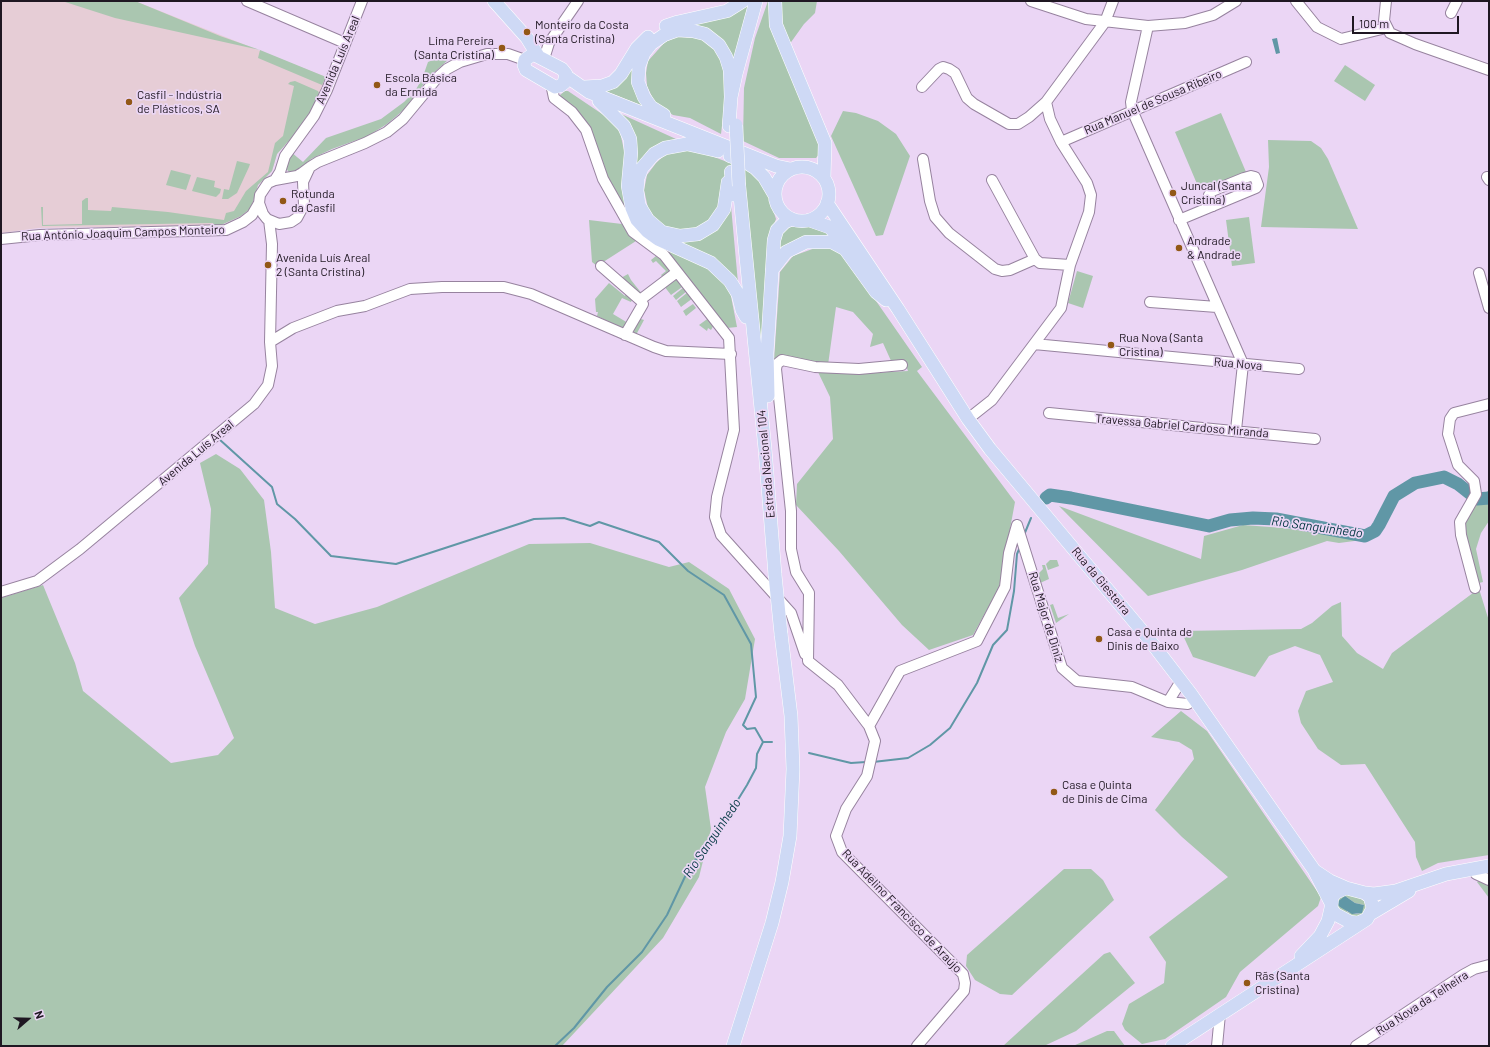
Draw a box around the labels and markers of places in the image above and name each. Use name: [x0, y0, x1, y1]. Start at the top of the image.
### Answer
place label: Monteiro da Costa (Santa Cristina): [535, 18, 629, 46]
marker: Monteiro da Costa (Santa Cristina): [522, 27, 532, 37]
place label: Lima Pereira (Santa Cristina): [415, 34, 494, 62]
marker: Lima Pereira (Santa Cristina): [497, 43, 507, 53]
place label: Escola Básica da Ermida: [385, 71, 457, 99]
marker: Escola Básica da Ermida: [372, 80, 382, 90]
place label: Casfil - Indústria de Plásticos, SA: [137, 88, 222, 116]
marker: Casfil - Indústria de Plásticos, SA: [124, 97, 134, 107]
place label: Juncal (Santa Cristina): [1181, 179, 1251, 207]
place label: Rotunda da Casfil: [291, 187, 335, 215]
marker: Juncal (Santa Cristina): [1168, 188, 1178, 198]
marker: Rotunda da Casfil: [278, 196, 288, 206]
place label: Andrade & Andrade: [1187, 234, 1241, 262]
marker: Andrade & Andrade: [1174, 243, 1184, 253]
place label: Avenida Luís Areal 2 (Santa Cristina): [276, 251, 370, 279]
marker: Avenida Luís Areal 2 (Santa Cristina): [263, 260, 273, 270]
place label: Rua Nova (Santa Cristina): [1119, 331, 1203, 359]
marker: Rua Nova (Santa Cristina): [1106, 340, 1116, 350]
place label: Casa e Quinta de Dinis de Baixo: [1107, 625, 1192, 653]
marker: Casa e Quinta de Dinis de Baixo: [1094, 634, 1104, 644]
place label: Casa e Quinta de Dinis de Cima: [1062, 778, 1147, 806]
marker: Casa e Quinta de Dinis de Cima: [1049, 787, 1059, 797]
place label: Rãs (Santa Cristina): [1255, 969, 1310, 997]
marker: Rãs (Santa Cristina): [1242, 978, 1252, 988]

